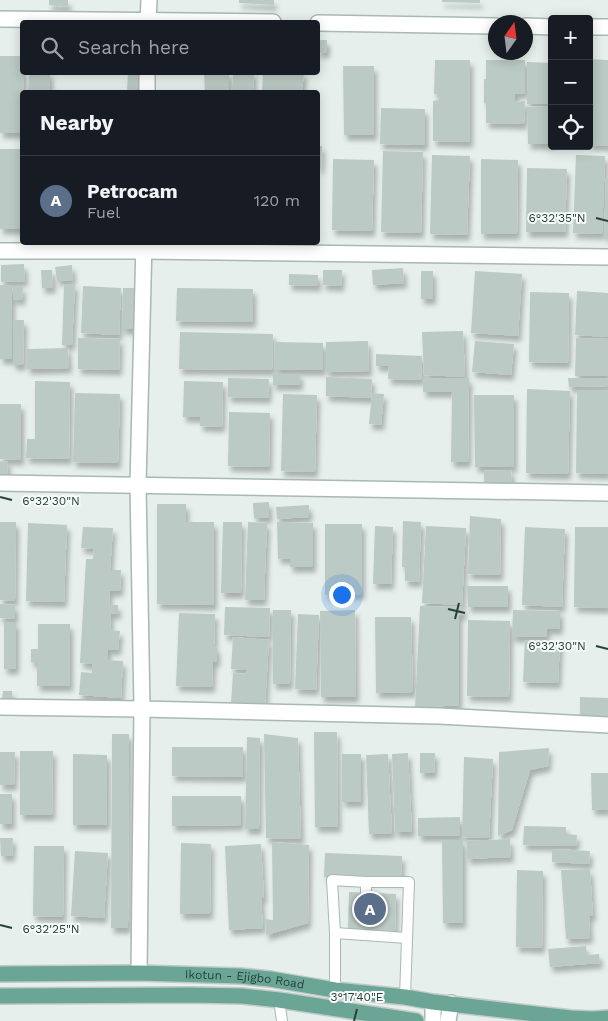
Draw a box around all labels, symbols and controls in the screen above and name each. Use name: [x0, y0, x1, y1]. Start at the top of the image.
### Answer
north arrow: [488, 15, 533, 60]
map controls: [548, 15, 593, 150]
button: +: [548, 15, 593, 60]
search box: [20, 20, 320, 75]
icon: search: [38, 34, 66, 62]
text: Search here: [78, 36, 189, 59]
button: −: [548, 60, 593, 105]
button: locate: [548, 105, 593, 150]
text: Nearby: [40, 110, 113, 135]
text: Petrocam: [87, 180, 178, 203]
text: A: [51, 191, 61, 210]
text: 120 m: [254, 191, 300, 210]
text: Fuel: [87, 203, 120, 222]
text: 6°32'35"N: [528, 211, 586, 225]
text: 6°32'30"N: [22, 494, 80, 508]
your location: [329, 582, 355, 608]
text: 6°32'30"N: [528, 639, 586, 653]
pin: A: [354, 890, 386, 928]
text: 6°32'25"N: [22, 922, 80, 936]
street label: Ikotun - Ejigbo Road: [185, 967, 305, 992]
text: 3°17'40"E: [331, 990, 384, 1004]

